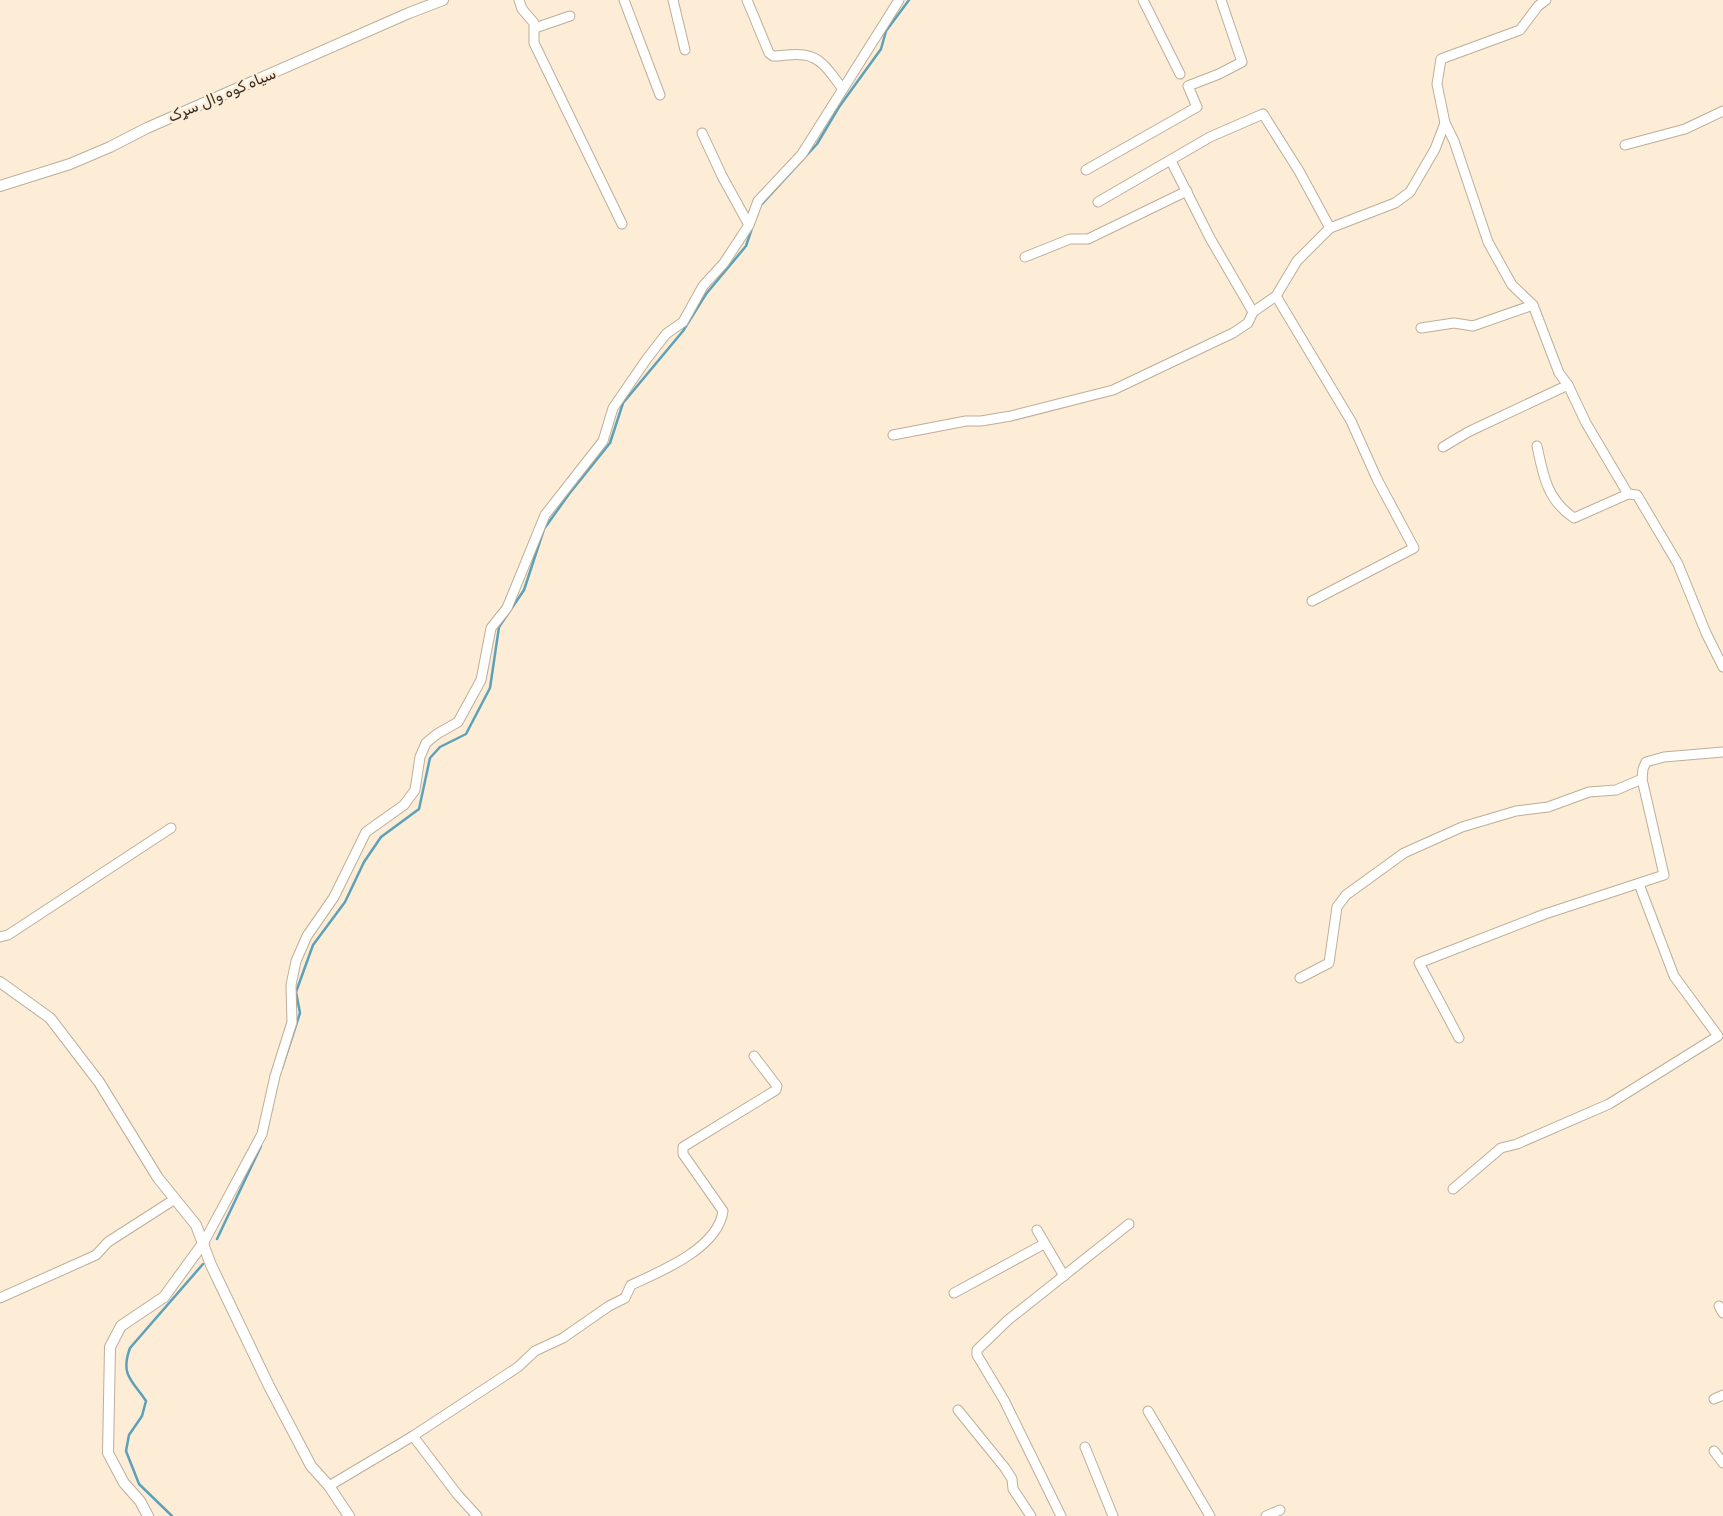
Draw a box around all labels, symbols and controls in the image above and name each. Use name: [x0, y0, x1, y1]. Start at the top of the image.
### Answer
street label: سیاه کوه وال سړک: [165, 64, 279, 127]

